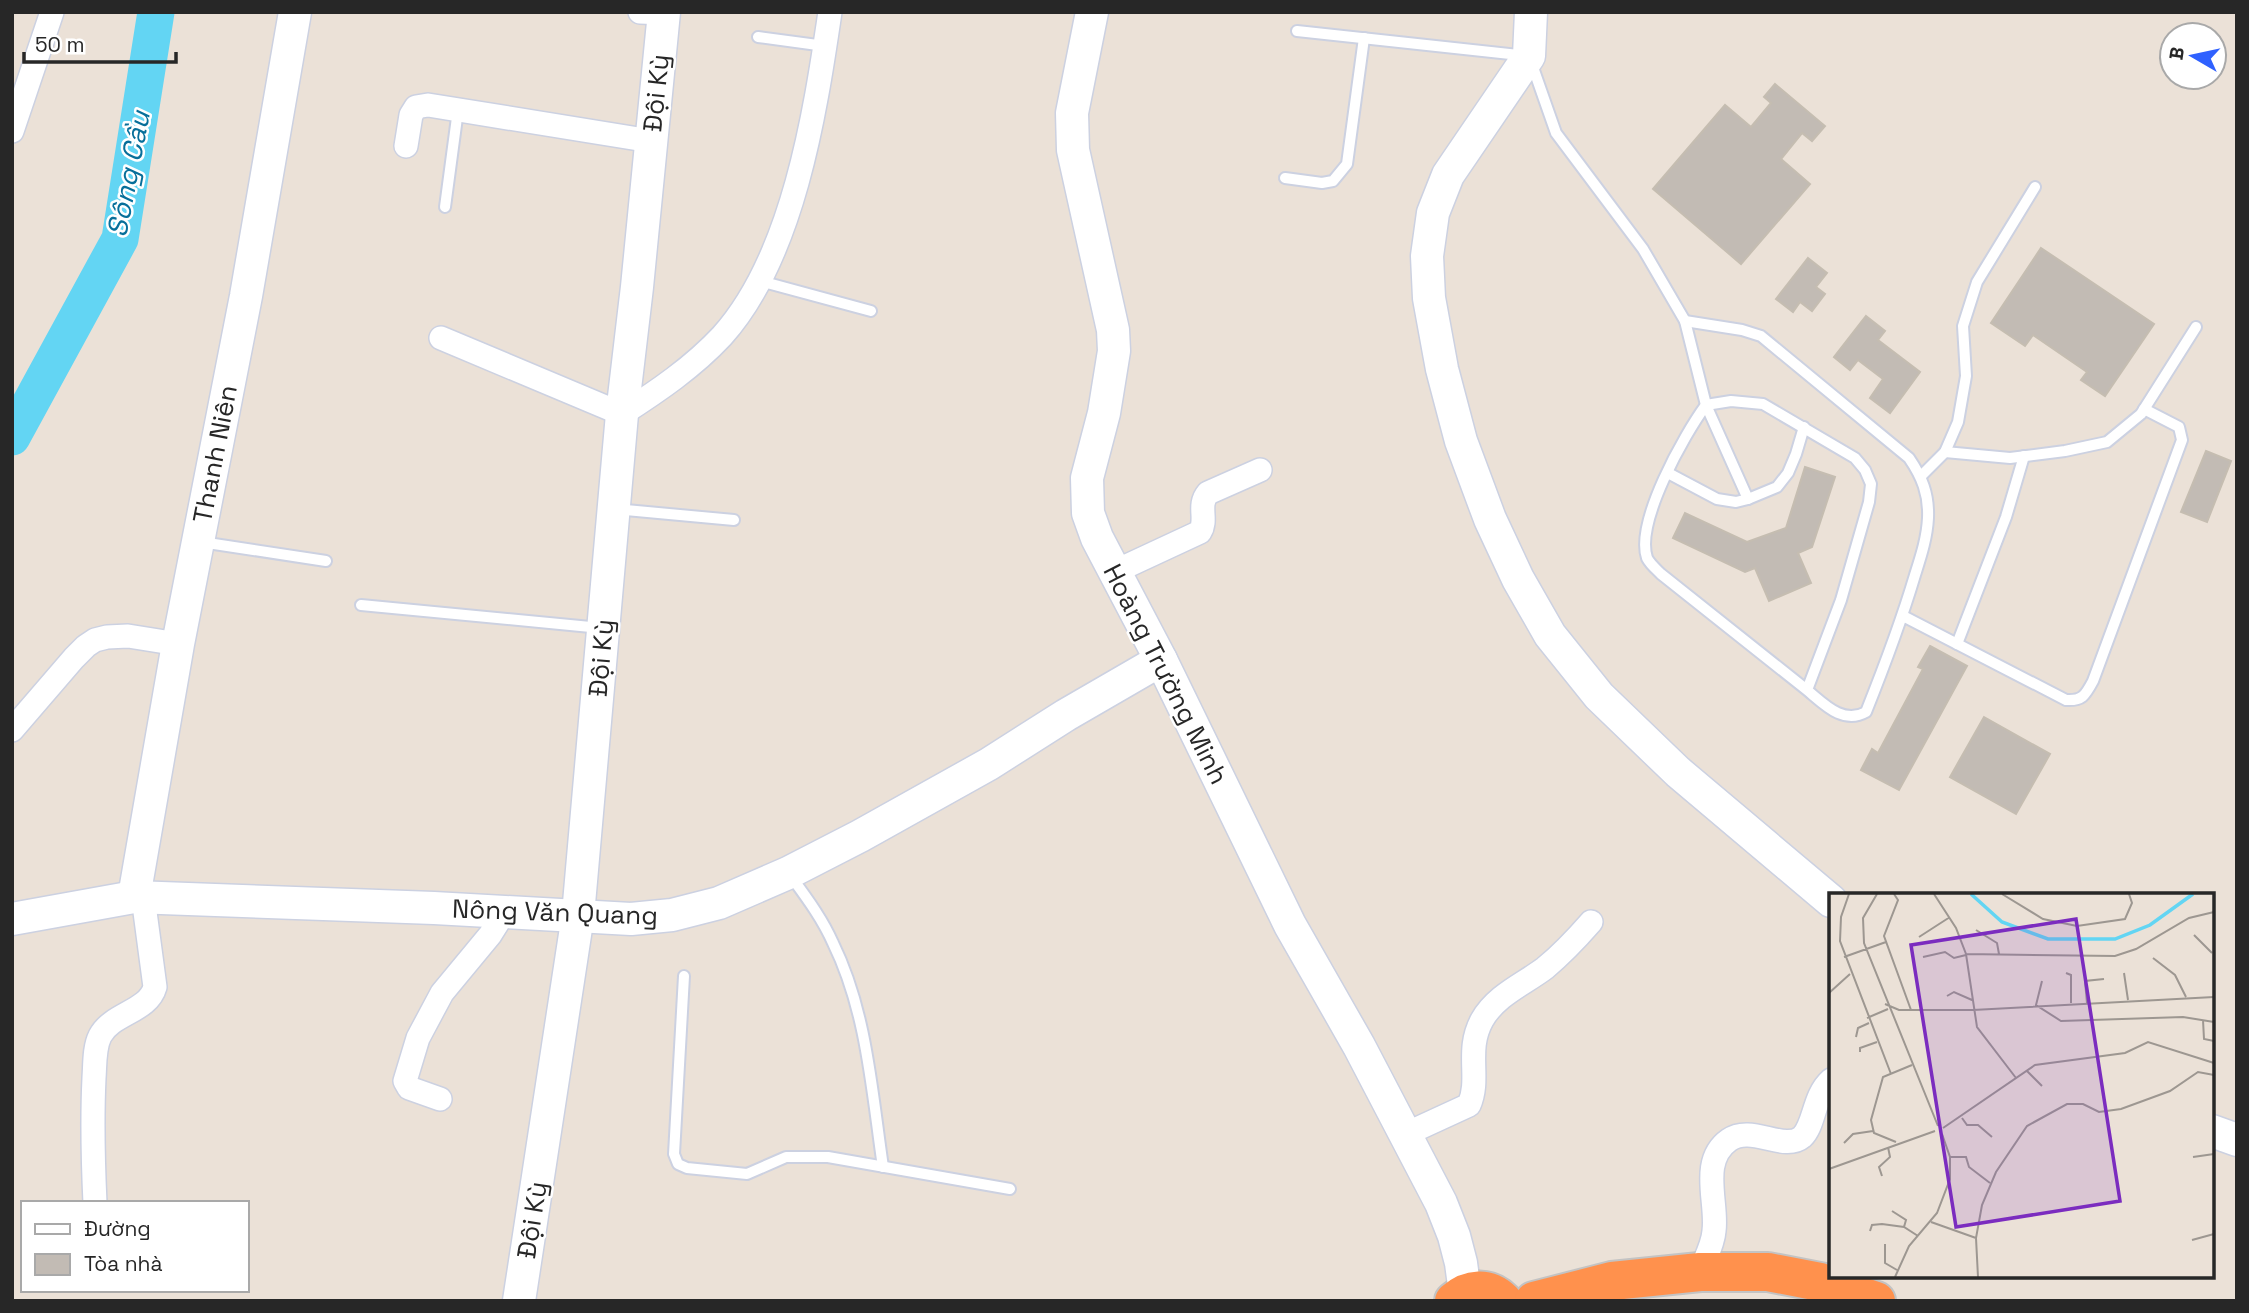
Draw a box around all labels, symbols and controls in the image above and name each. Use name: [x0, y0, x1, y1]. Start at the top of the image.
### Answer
scale bar: [24, 21, 177, 65]
north arrow: [2158, 21, 2228, 91]
text: 50 m: [35, 31, 85, 58]
text: B: [2163, 45, 2190, 62]
street label: Đội Kỳ: [635, 52, 677, 134]
water label: Sông Cầu: [98, 106, 158, 240]
street label: Thanh Niên: [185, 382, 245, 526]
street label: Hoàng Trường Minh: [1096, 558, 1236, 790]
street label: Đội Kỳ: [581, 618, 621, 698]
street label: Nông Văn Quang: [452, 891, 658, 933]
inset map: [1829, 893, 2214, 1278]
street label: Đội Kỳ: [509, 1179, 555, 1261]
legend: [21, 1201, 248, 1292]
text: Đường: [84, 1215, 151, 1242]
text: Tòa nhà: [84, 1250, 163, 1277]

